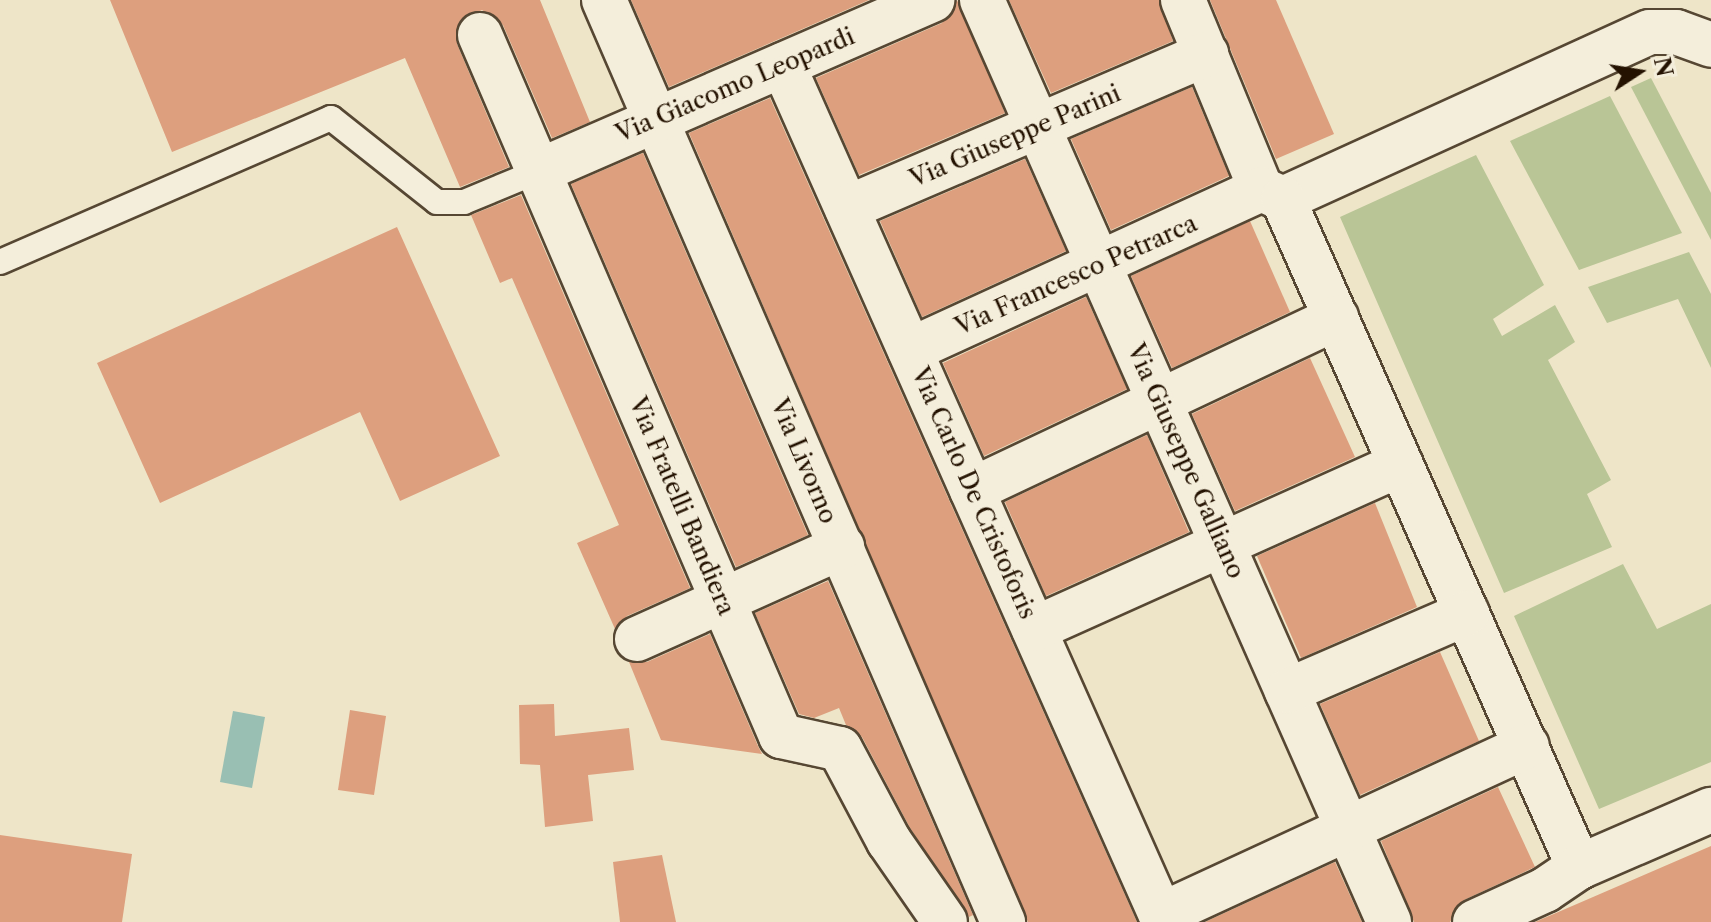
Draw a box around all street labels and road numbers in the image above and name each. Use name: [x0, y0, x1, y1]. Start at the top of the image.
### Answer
street label: Via Giacomo Leopardi: [611, 22, 859, 148]
street label: Via Giuseppe Parini: [905, 79, 1125, 193]
street label: Via Francesco Petrarca: [950, 209, 1202, 341]
street label: Via Giuseppe Galliano: [1121, 339, 1251, 583]
street label: Via Carlo De Cristoforis: [905, 363, 1043, 623]
street label: Via Fratelli Bandiera: [623, 393, 741, 619]
street label: Via Livorno: [765, 394, 843, 528]

